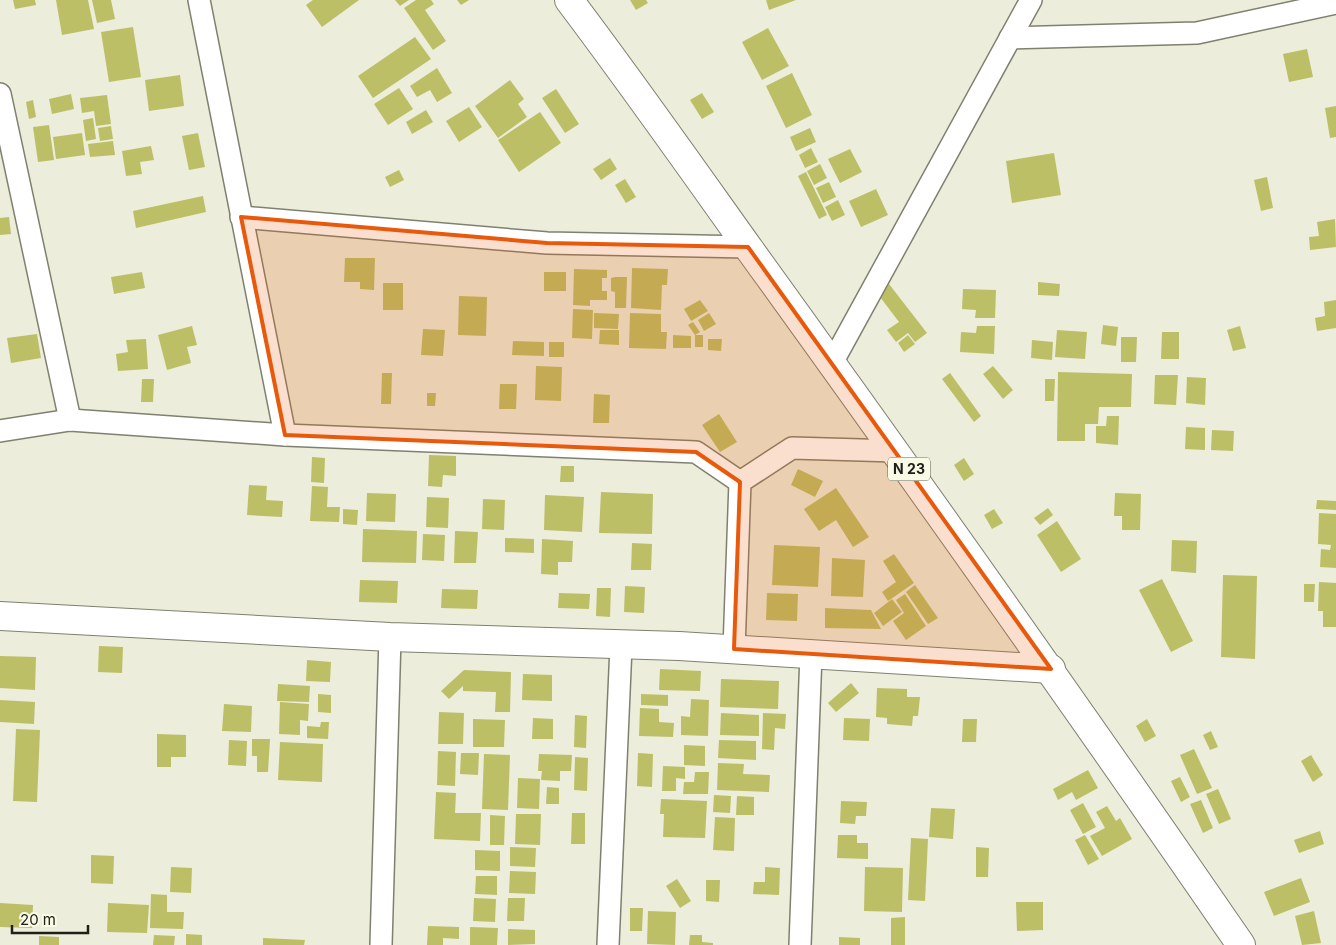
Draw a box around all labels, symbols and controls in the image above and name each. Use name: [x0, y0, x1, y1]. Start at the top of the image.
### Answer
road number: N 23: [888, 458, 930, 480]
scale bar: [12, 902, 89, 934]
text: 20 m: [20, 910, 56, 929]

